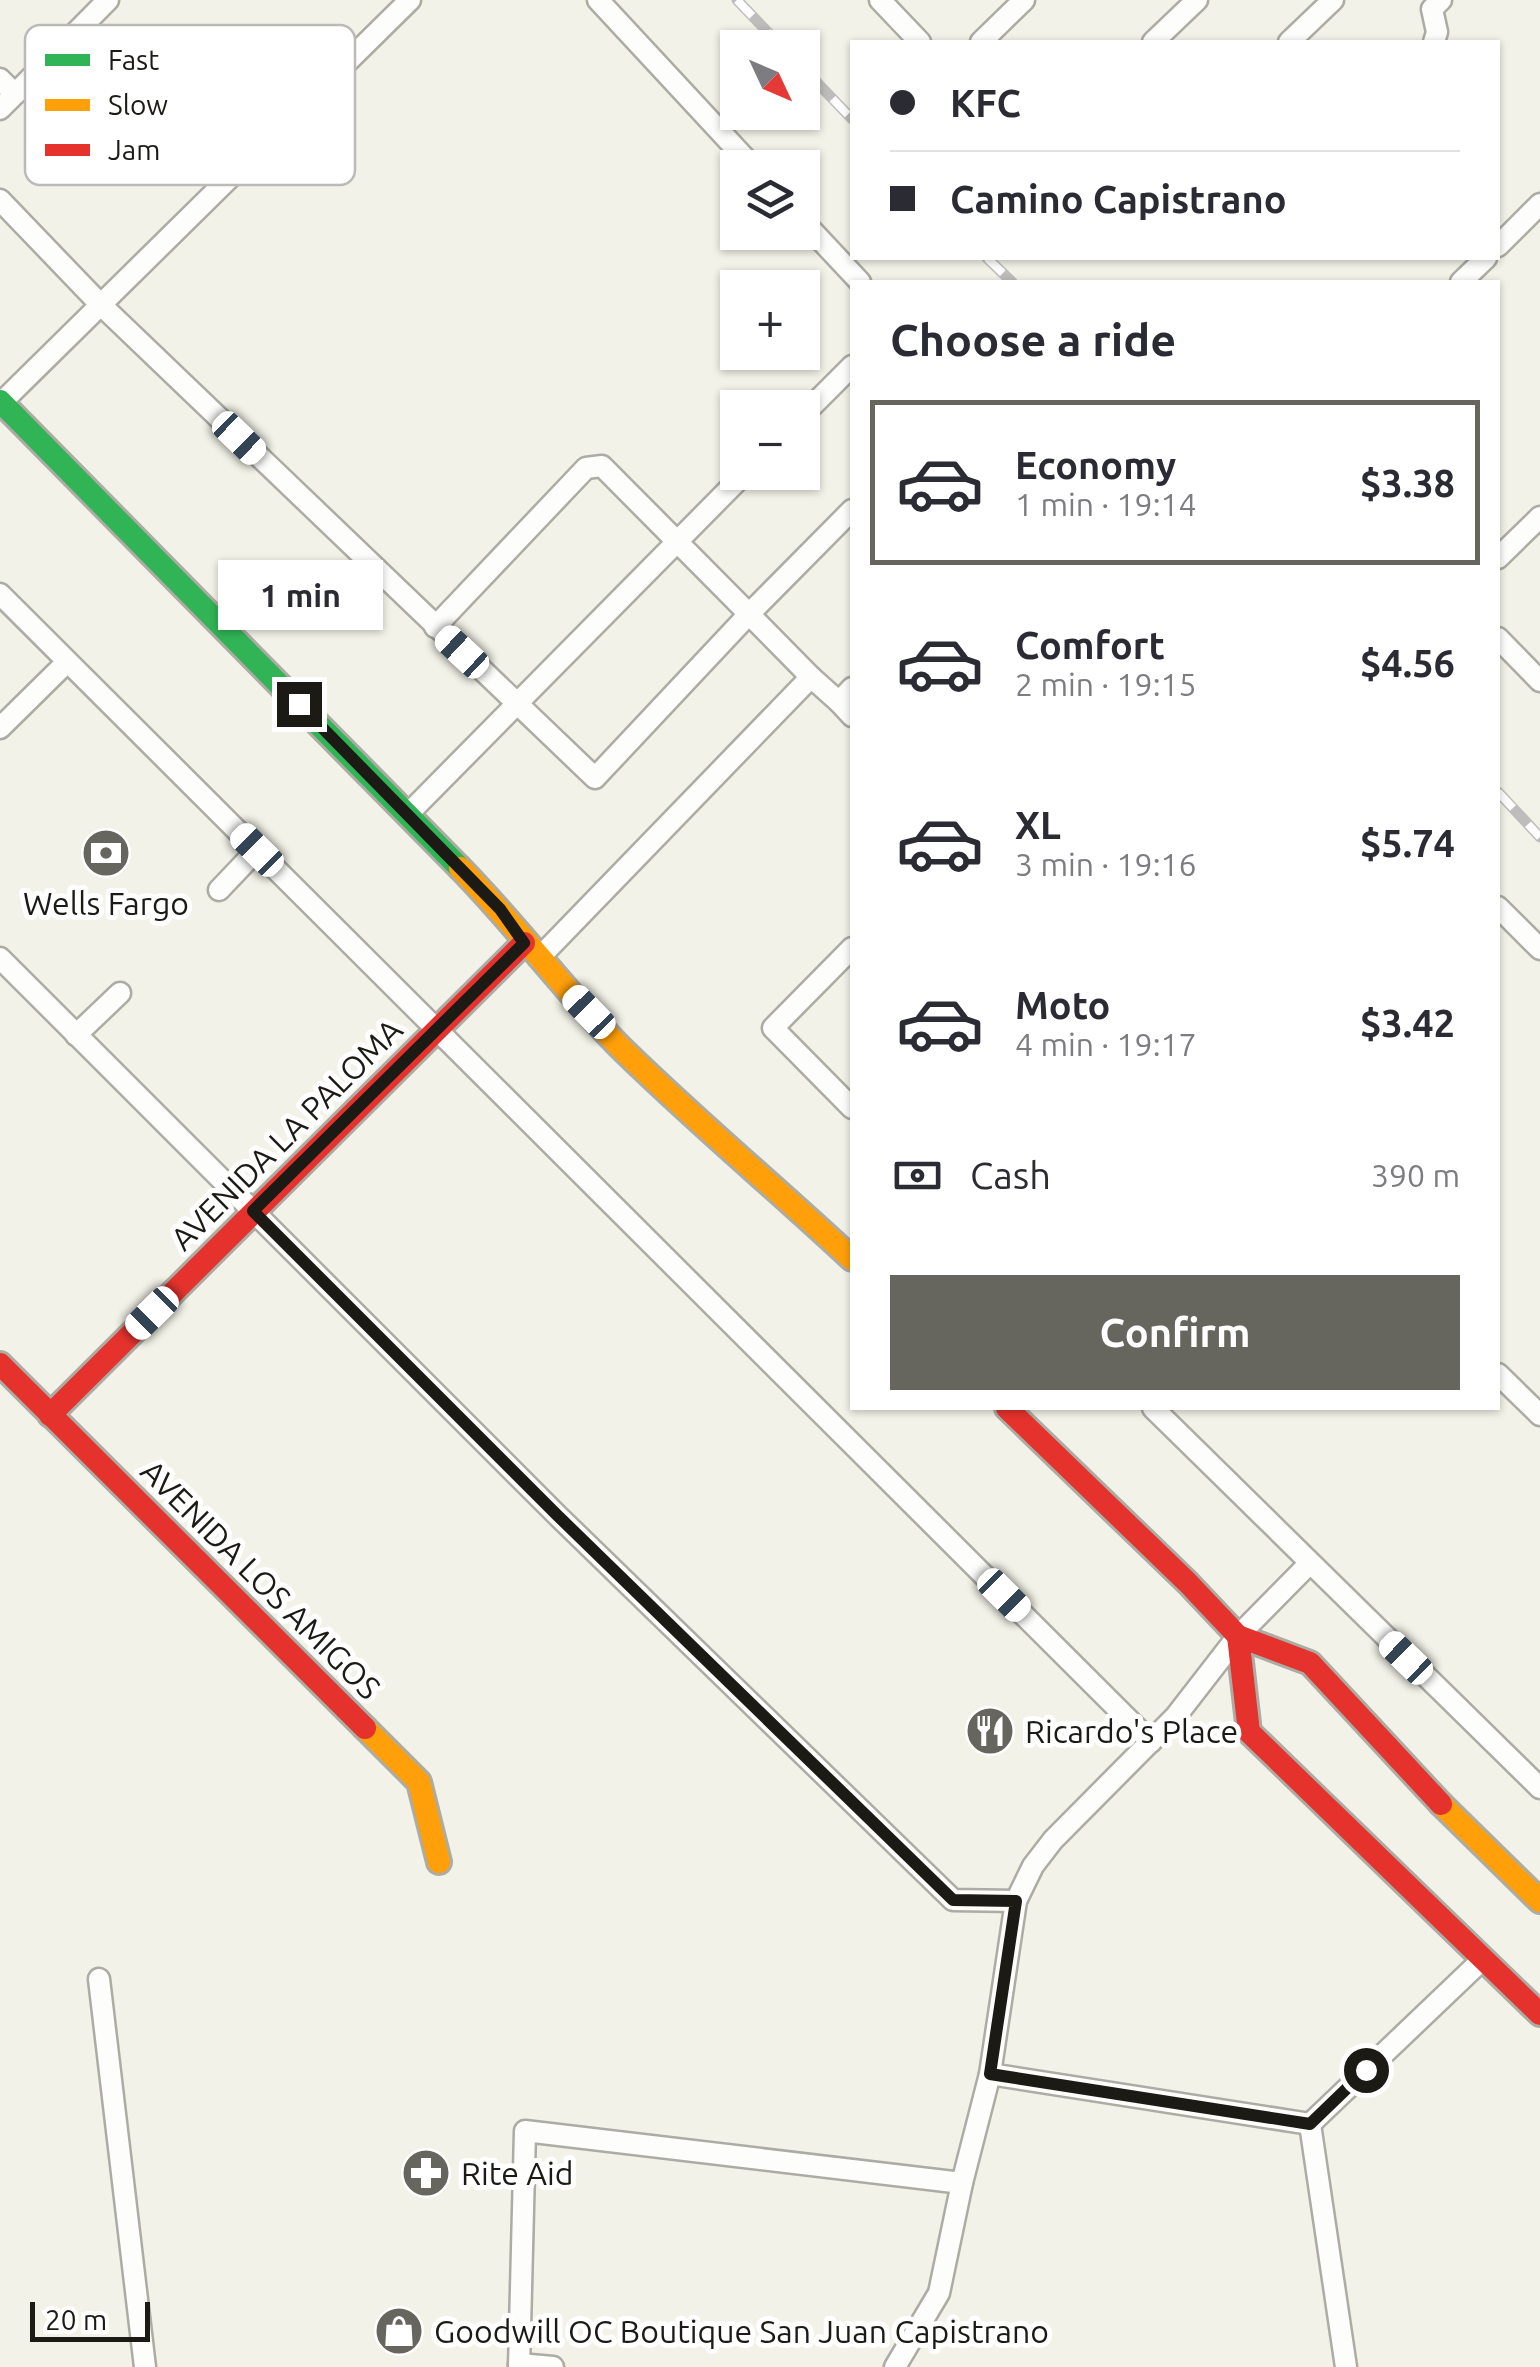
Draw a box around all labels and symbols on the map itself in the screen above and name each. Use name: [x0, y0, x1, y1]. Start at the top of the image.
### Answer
legend: [25, 25, 355, 185]
north arrow: [720, 30, 820, 130]
text: Fast: [108, 44, 159, 75]
text: Slow: [108, 89, 168, 120]
text: Jam: [108, 134, 160, 165]
car: [207, 406, 271, 470]
callout: 1 min: [216, 559, 382, 629]
car: [430, 621, 494, 683]
route end: [277, 682, 322, 727]
car: [225, 818, 289, 882]
bank icon: Wells Fargo: [80, 827, 132, 879]
place label: Wells Fargo: [23, 885, 189, 921]
car: [557, 980, 621, 1044]
street label: AVENIDA LA PALOMA: [163, 1011, 409, 1257]
car: [120, 1281, 184, 1345]
street label: AVENIDA LOS AMIGOS: [134, 1452, 388, 1706]
car: [972, 1563, 1036, 1627]
car: [1374, 1626, 1438, 1690]
restaurant icon: Ricardo's Place: [964, 1705, 1016, 1757]
place label: Ricardo's Place: [1025, 1713, 1238, 1749]
route start: [1344, 2048, 1389, 2093]
pharmacy icon: Rite Aid: [400, 2147, 452, 2199]
place label: Rite Aid: [461, 2155, 574, 2191]
scale bar: [30, 2297, 150, 2342]
shop icon: Goodwill OC Boutique San Juan Capistrano: [373, 2305, 425, 2357]
place label: Goodwill OC Boutique San Juan Capistrano: [434, 2313, 1049, 2349]

